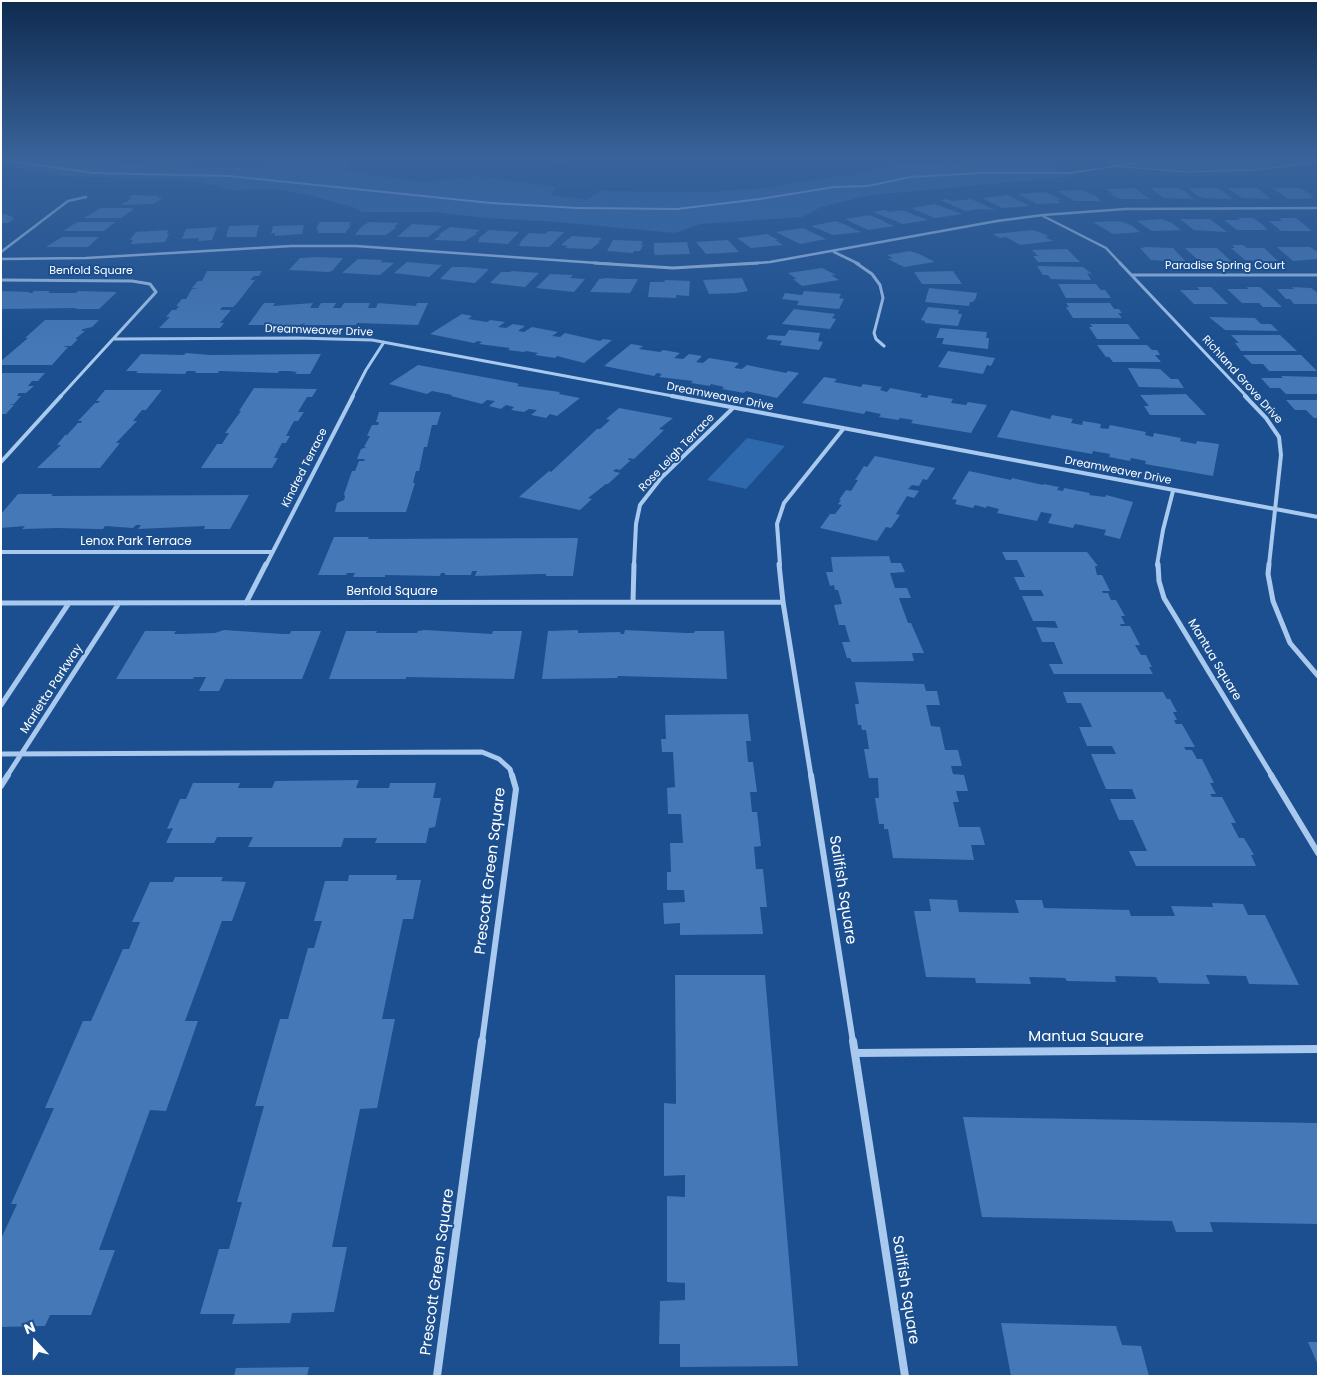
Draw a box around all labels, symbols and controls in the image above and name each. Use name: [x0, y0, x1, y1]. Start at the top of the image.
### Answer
street label: Paradise Spring Court: [1165, 259, 1285, 273]
street label: Benfold Square: [49, 264, 133, 278]
street label: Dreamweaver Drive: [265, 323, 373, 339]
street label: Richland Grove Drive: [1199, 333, 1285, 427]
street label: Dreamweaver Drive: [666, 380, 774, 414]
street label: Rose Leigh Terrace: [637, 411, 717, 495]
street label: Kindred Terrace: [279, 426, 331, 510]
street label: Dreamweaver Drive: [1064, 454, 1172, 488]
street label: Lenox Park Terrace: [80, 535, 192, 549]
street label: Benfold Square: [346, 585, 438, 599]
street label: Mantua Square: [1184, 617, 1244, 703]
street label: Marietta Parkway: [18, 642, 86, 736]
street label: Prescott Green Square: [472, 786, 510, 956]
street label: Sailfish Square: [825, 834, 859, 946]
street label: Mantua Square: [1028, 1028, 1144, 1046]
street label: Prescott Green Square: [417, 1188, 459, 1356]
street label: Sailfish Square: [888, 1234, 922, 1346]
north arrow: [10, 1317, 60, 1367]
text: N: [21, 1317, 38, 1339]

